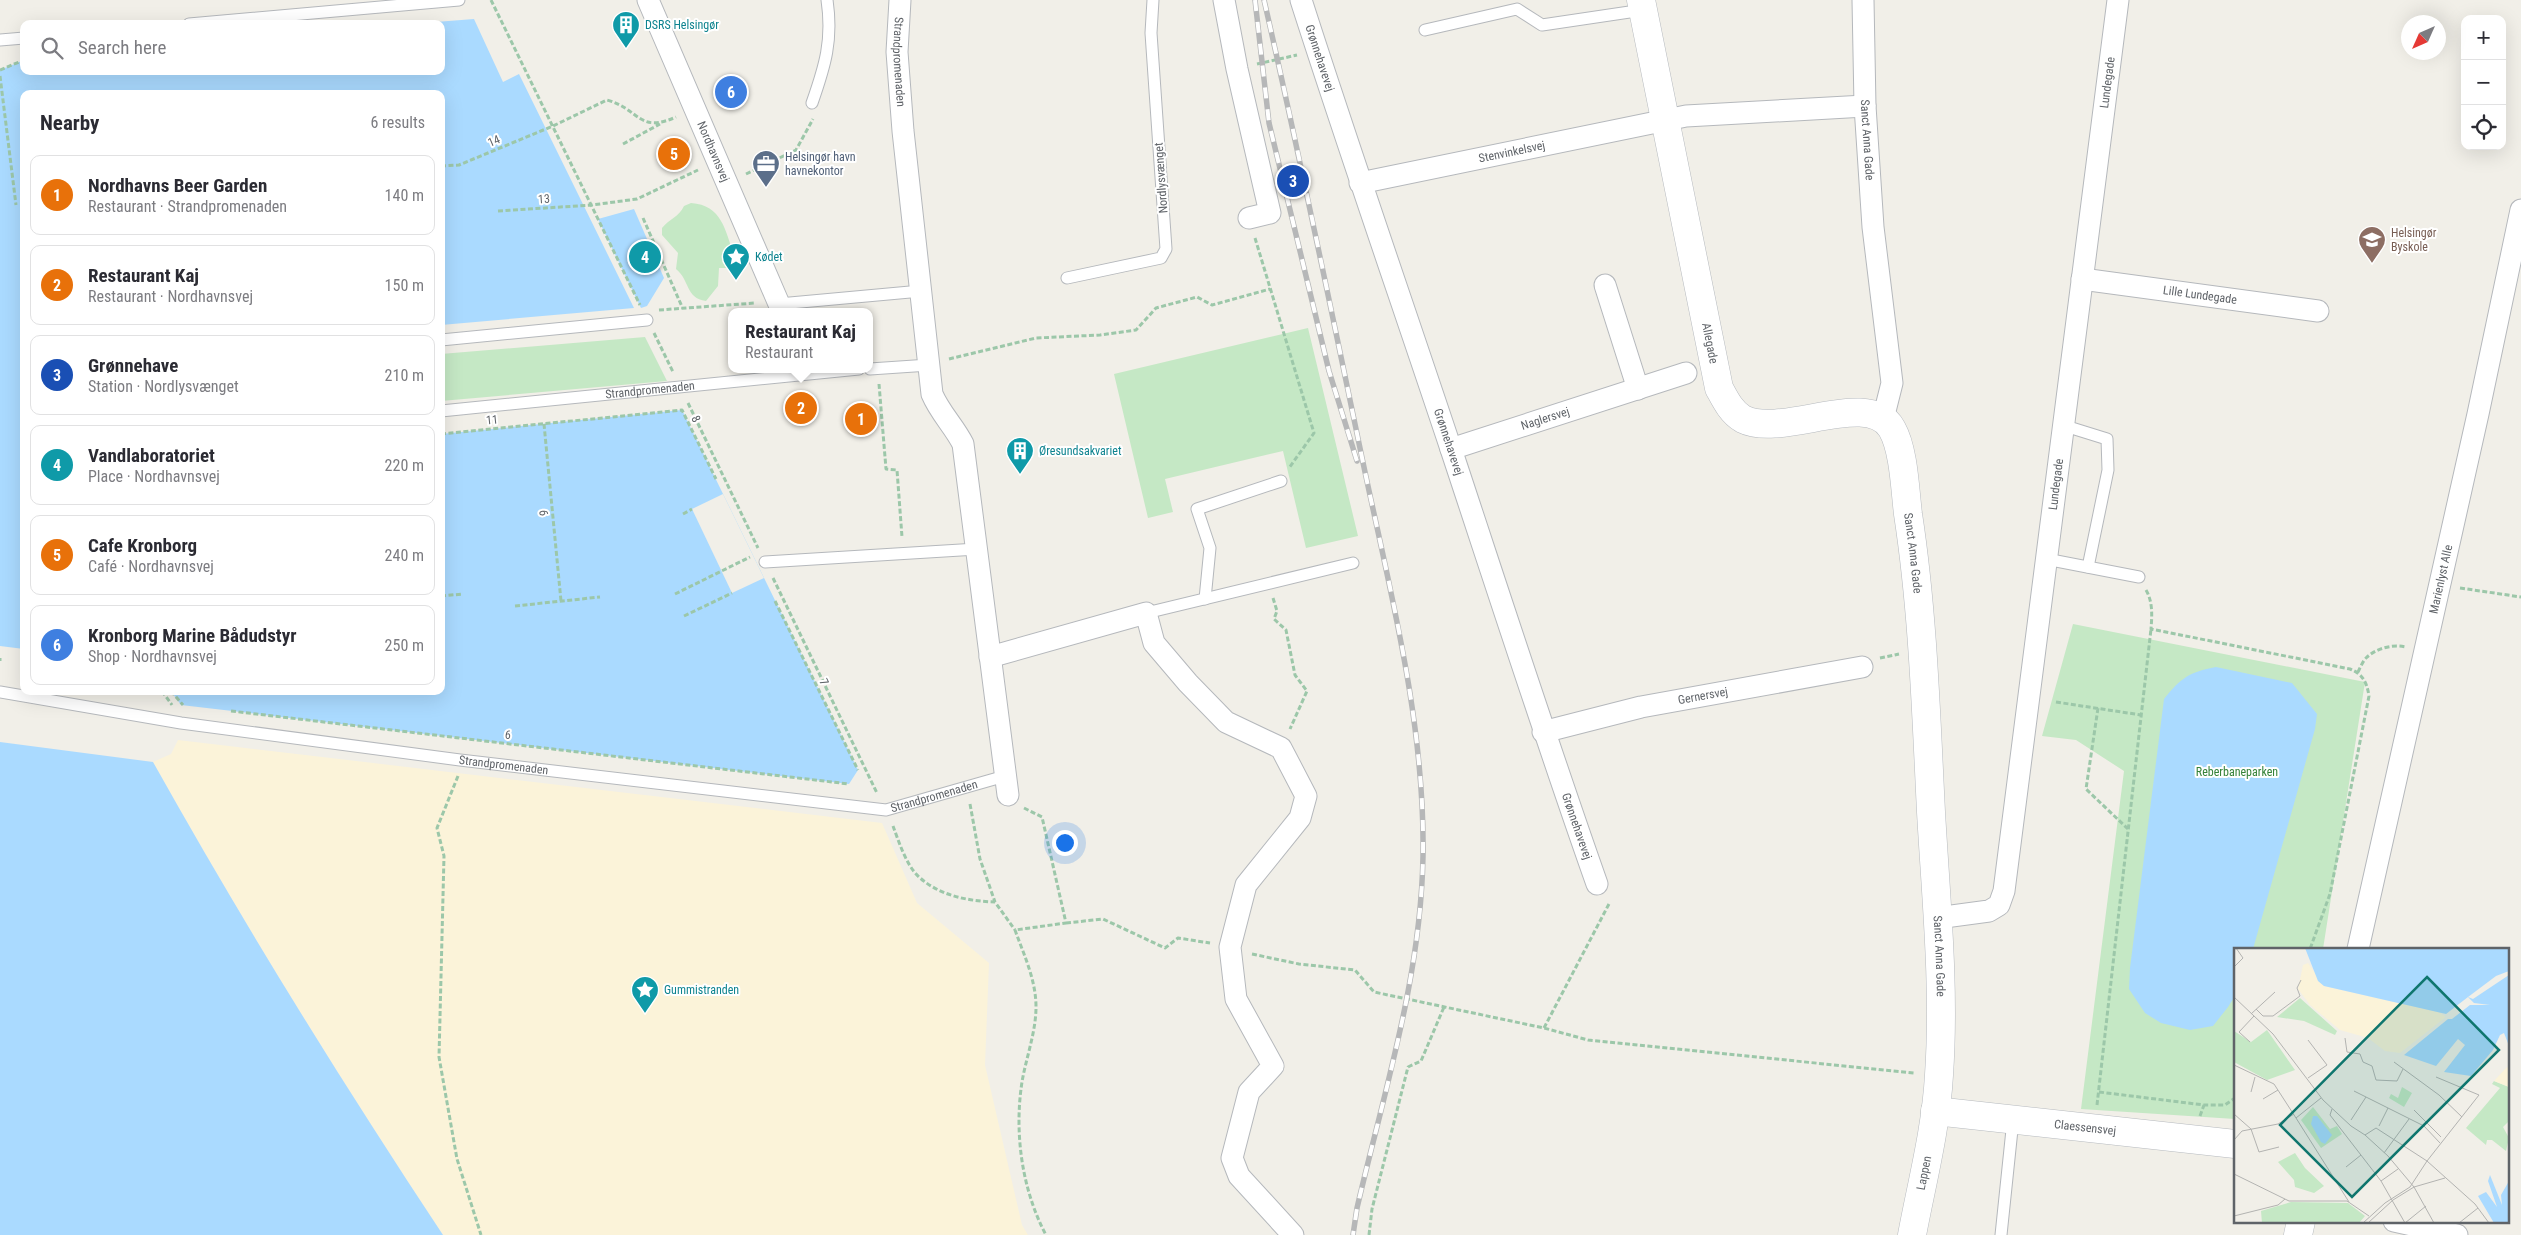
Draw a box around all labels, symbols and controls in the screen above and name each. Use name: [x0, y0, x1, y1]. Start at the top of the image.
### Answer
building icon: DSRS Helsingør: [611, 10, 641, 49]
north arrow: [2401, 15, 2446, 60]
map controls: [2461, 15, 2506, 150]
button: +: [2461, 15, 2506, 60]
street label: Strandpromenaden: [890, 17, 908, 107]
place label: DSRS Helsingør: [645, 18, 719, 32]
search box: [20, 20, 445, 75]
street label: Grønnehavevej: [1302, 23, 1337, 93]
icon: search: [38, 34, 66, 62]
text: Search here: [78, 36, 166, 59]
street label: Lundegade: [2097, 56, 2118, 109]
button: −: [2461, 60, 2506, 105]
pin: 6: [715, 73, 747, 111]
street label: Sanct Anna Gade: [1858, 99, 1877, 181]
button: locate: [2461, 105, 2506, 150]
text: Nearby: [40, 111, 99, 135]
text: 6 results: [370, 113, 425, 132]
street label: Nordhavnsvej: [694, 119, 732, 184]
street label: 14: [486, 132, 502, 150]
pin: 5: [658, 135, 690, 173]
street label: Stenvinkelsvej: [1477, 138, 1546, 165]
street label: Nordlysvænget: [1152, 142, 1170, 214]
office icon: Helsingør havn havnekontor: [751, 149, 781, 188]
place label: Helsingør havn havnekontor: [785, 150, 856, 178]
pin: 3: [1277, 162, 1309, 200]
text: Nordhavns Beer Garden: [88, 174, 267, 197]
text: 1: [53, 186, 61, 205]
text: 140 m: [385, 186, 424, 205]
street label: 13: [538, 192, 550, 206]
text: Restaurant · Strandpromenaden: [88, 197, 287, 216]
school or university icon: Helsingør Byskole: [2357, 225, 2387, 264]
place label: Helsingør Byskole: [2391, 226, 2437, 254]
pin: 4: [629, 238, 661, 276]
place icon: Kødet: [721, 242, 751, 281]
place label: Kødet: [755, 250, 783, 264]
text: Restaurant Kaj: [88, 264, 199, 287]
text: 2: [53, 276, 61, 295]
text: 150 m: [385, 276, 424, 295]
street label: Lille Lundegade: [2162, 283, 2238, 307]
text: Restaurant · Nordhavnsvej: [88, 287, 253, 306]
popup: [728, 308, 873, 373]
text: Restaurant Kaj: [745, 320, 856, 343]
street label: Allegade: [1699, 321, 1721, 365]
text: Restaurant: [745, 343, 813, 362]
text: Grønnehave: [88, 354, 178, 377]
text: 3: [53, 366, 61, 385]
text: 210 m: [385, 366, 424, 385]
text: Station · Nordlysvænget: [88, 377, 239, 396]
street label: Strandpromenaden: [605, 379, 696, 401]
pin: 2: [785, 389, 817, 427]
pin: 1: [845, 400, 877, 438]
street label: Naglersvej: [1519, 404, 1571, 433]
street label: Grønnehavevej: [1431, 407, 1466, 477]
street label: 11: [485, 412, 499, 428]
street label: 8: [688, 413, 704, 425]
building icon: Øresundsakvariet: [1005, 436, 1035, 475]
text: Vandlaboratoriet: [88, 444, 215, 467]
place label: Øresundsakvariet: [1039, 444, 1122, 458]
text: 4: [53, 456, 61, 475]
text: 220 m: [385, 456, 424, 475]
street label: Lundegade: [2046, 457, 2066, 511]
text: Place · Nordhavnsvej: [88, 467, 220, 486]
street label: 9: [537, 509, 551, 517]
street label: Sanct Anna Gade: [1901, 512, 1925, 594]
text: Cafe Kronborg: [88, 534, 197, 557]
street label: Marienlyst Alle: [2426, 543, 2456, 615]
text: 5: [53, 546, 61, 565]
text: 240 m: [385, 546, 424, 565]
text: Café · Nordhavnsvej: [88, 557, 214, 576]
text: Kronborg Marine Bådudstyr: [88, 624, 296, 647]
text: 6: [53, 636, 61, 655]
text: 250 m: [385, 636, 424, 655]
text: Shop · Nordhavnsvej: [88, 647, 217, 666]
street label: 7: [816, 676, 832, 688]
street label: Gernersvej: [1677, 684, 1729, 707]
street label: 6: [504, 728, 512, 742]
street label: Strandpromenaden: [458, 753, 549, 777]
park label: Reberbaneparken: [2196, 765, 2278, 779]
street label: Strandpromenaden: [889, 777, 979, 815]
street label: Grønnehavevej: [1559, 791, 1595, 861]
your location: [1052, 830, 1078, 856]
street label: Sanct Anna Gade: [1931, 915, 1948, 997]
inset map: [2234, 948, 2508, 1222]
place icon: Gummistranden: [630, 975, 660, 1014]
place label: Gummistranden: [664, 983, 739, 997]
street label: Claessensvej: [2053, 1117, 2117, 1138]
street label: Lappen: [1914, 1154, 1934, 1191]

